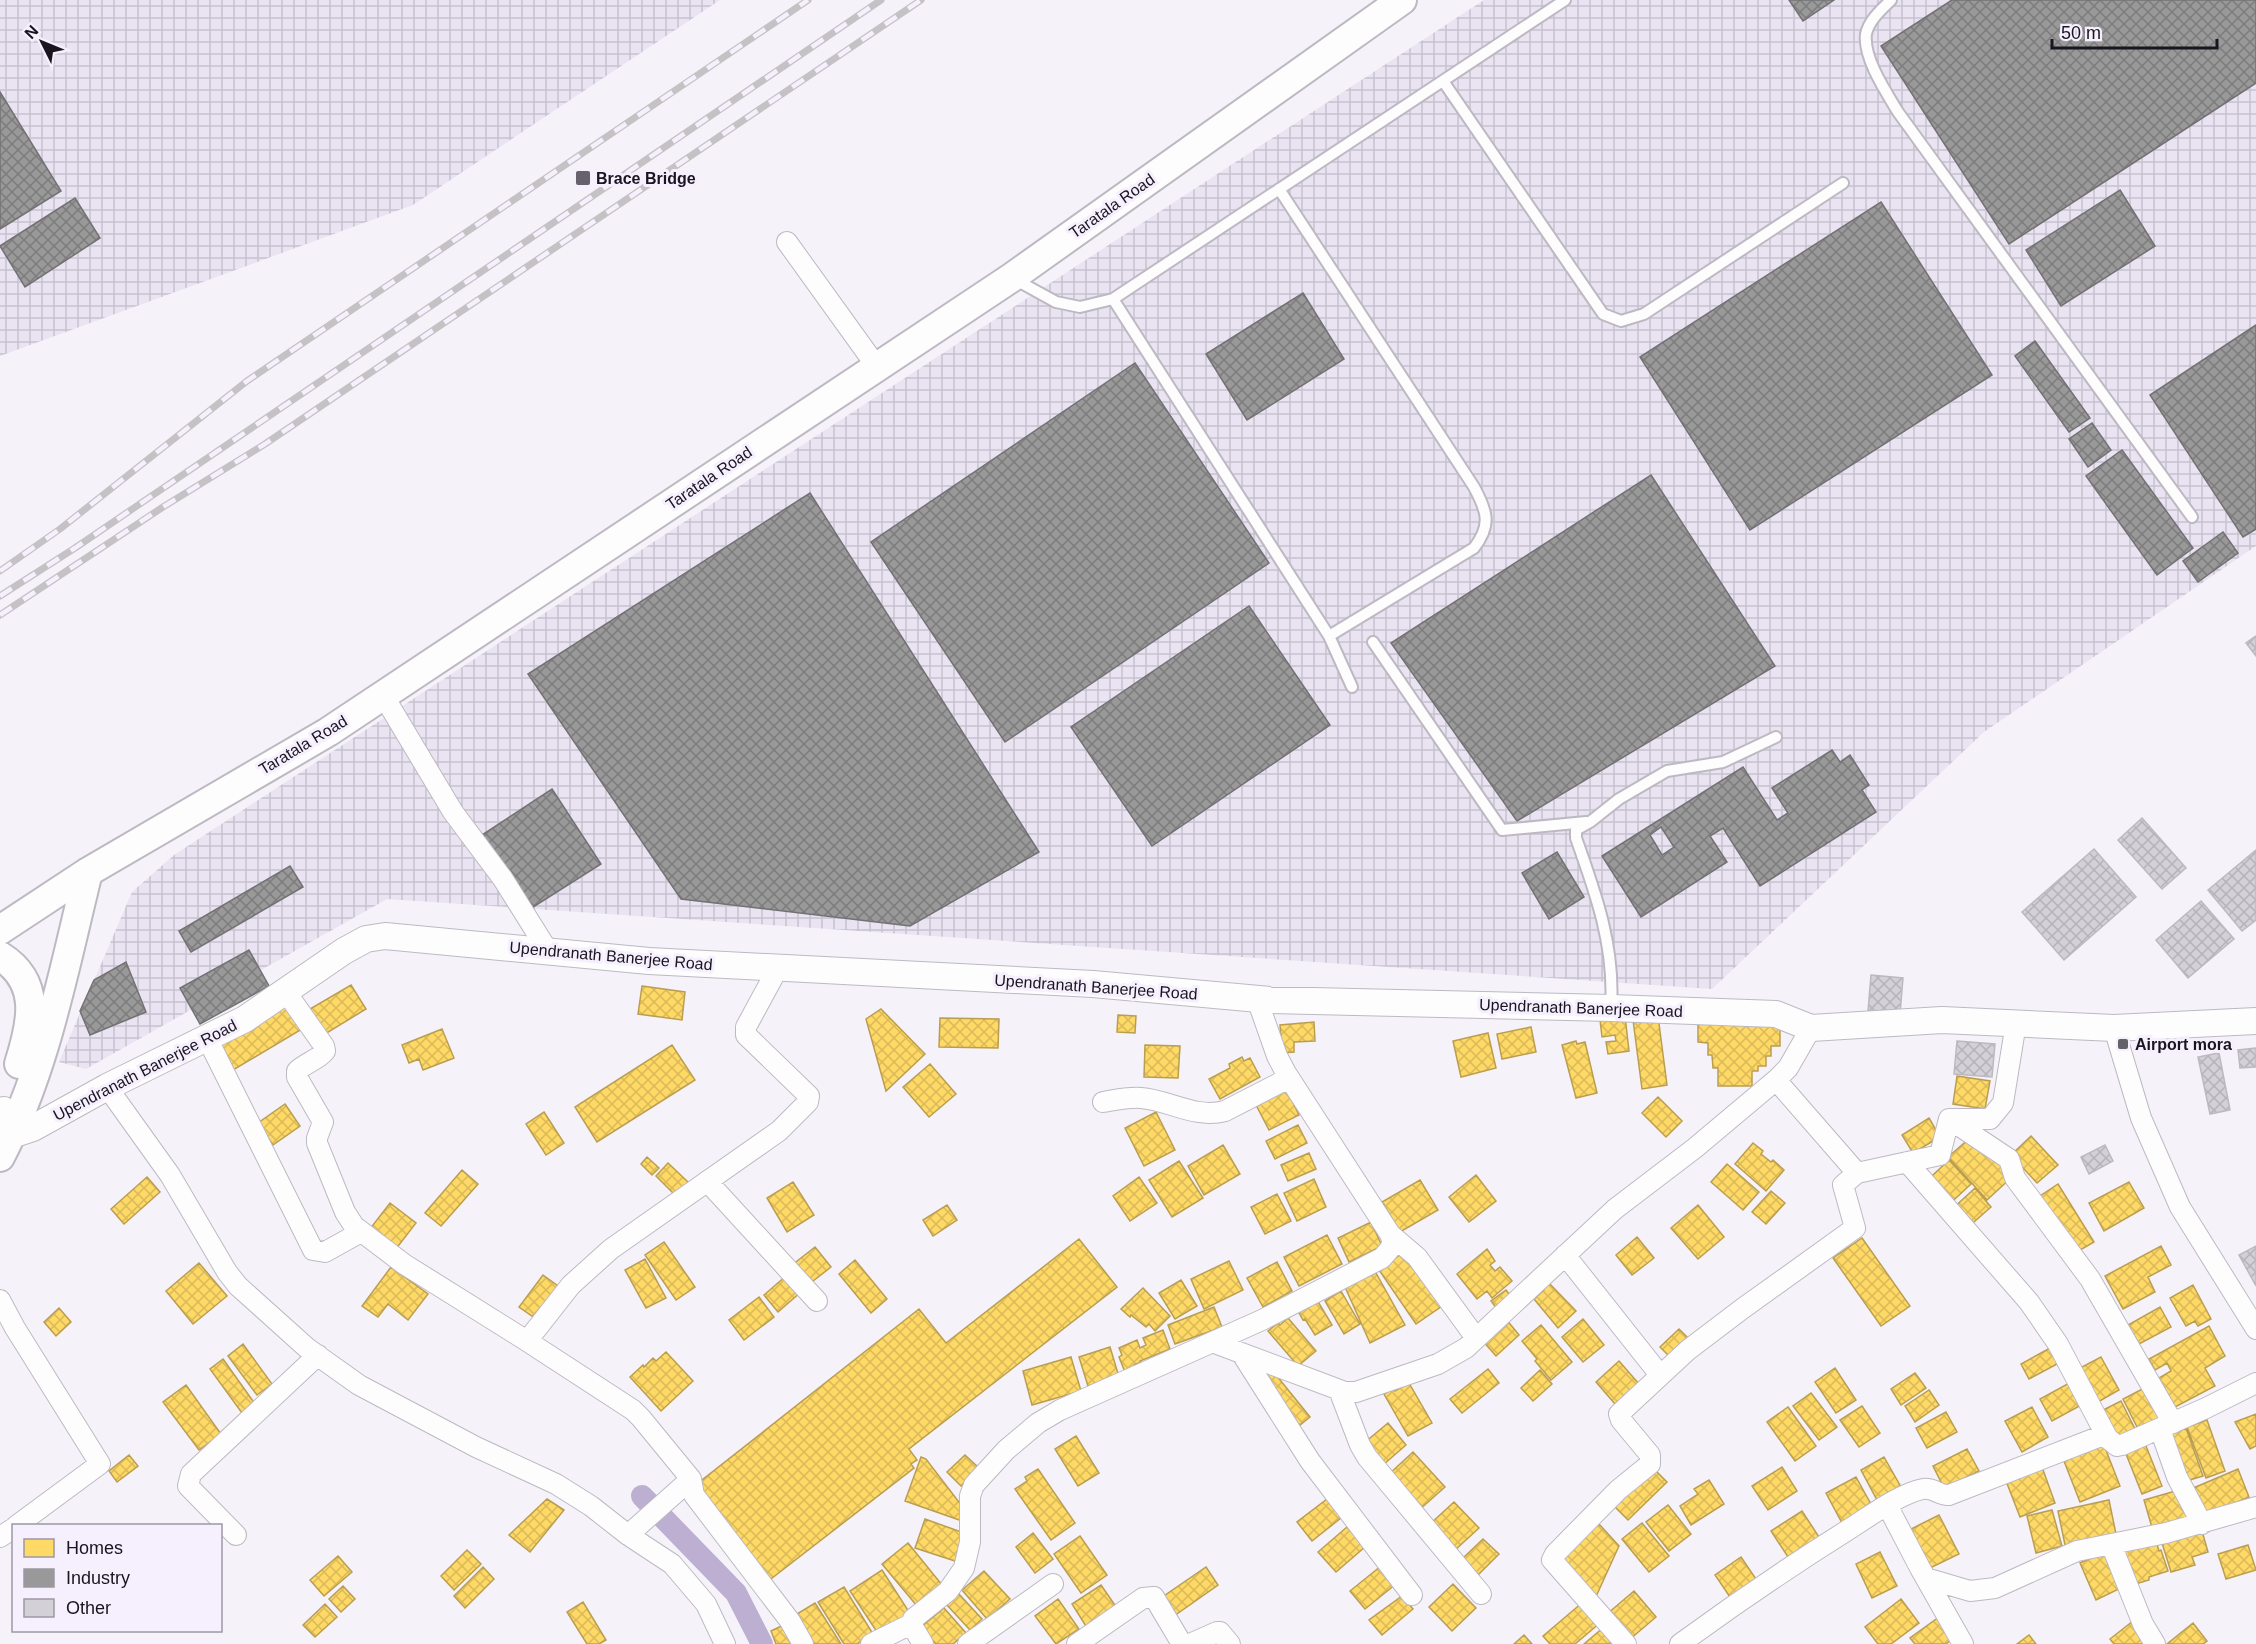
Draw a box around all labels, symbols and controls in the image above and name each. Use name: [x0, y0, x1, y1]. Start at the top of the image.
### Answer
north arrow: [12, 12, 72, 72]
scale bar: [2052, 12, 2217, 50]
text: N: [21, 22, 42, 42]
text: 50 m: [2061, 23, 2101, 43]
marker: Brace Bridge: [574, 169, 592, 187]
place label: Brace Bridge: [596, 170, 696, 187]
street label: Taratala Road: [1066, 170, 1158, 242]
street label: Taratala Road: [663, 443, 755, 513]
street label: Taratala Road: [256, 712, 350, 778]
street label: Upendranath Banerjee Road: [509, 939, 713, 973]
street label: Upendranath Banerjee Road: [994, 971, 1198, 1003]
street label: Upendranath Banerjee Road: [1479, 996, 1683, 1020]
street label: Upendranath Banerjee Road: [50, 1016, 240, 1124]
place label: Airport mora: [2135, 1036, 2232, 1053]
marker: Airport mora: [2116, 1037, 2130, 1051]
legend: [12, 1524, 222, 1632]
text: Homes: [66, 1538, 123, 1558]
text: Industry: [66, 1568, 130, 1588]
text: Other: [66, 1598, 111, 1618]

